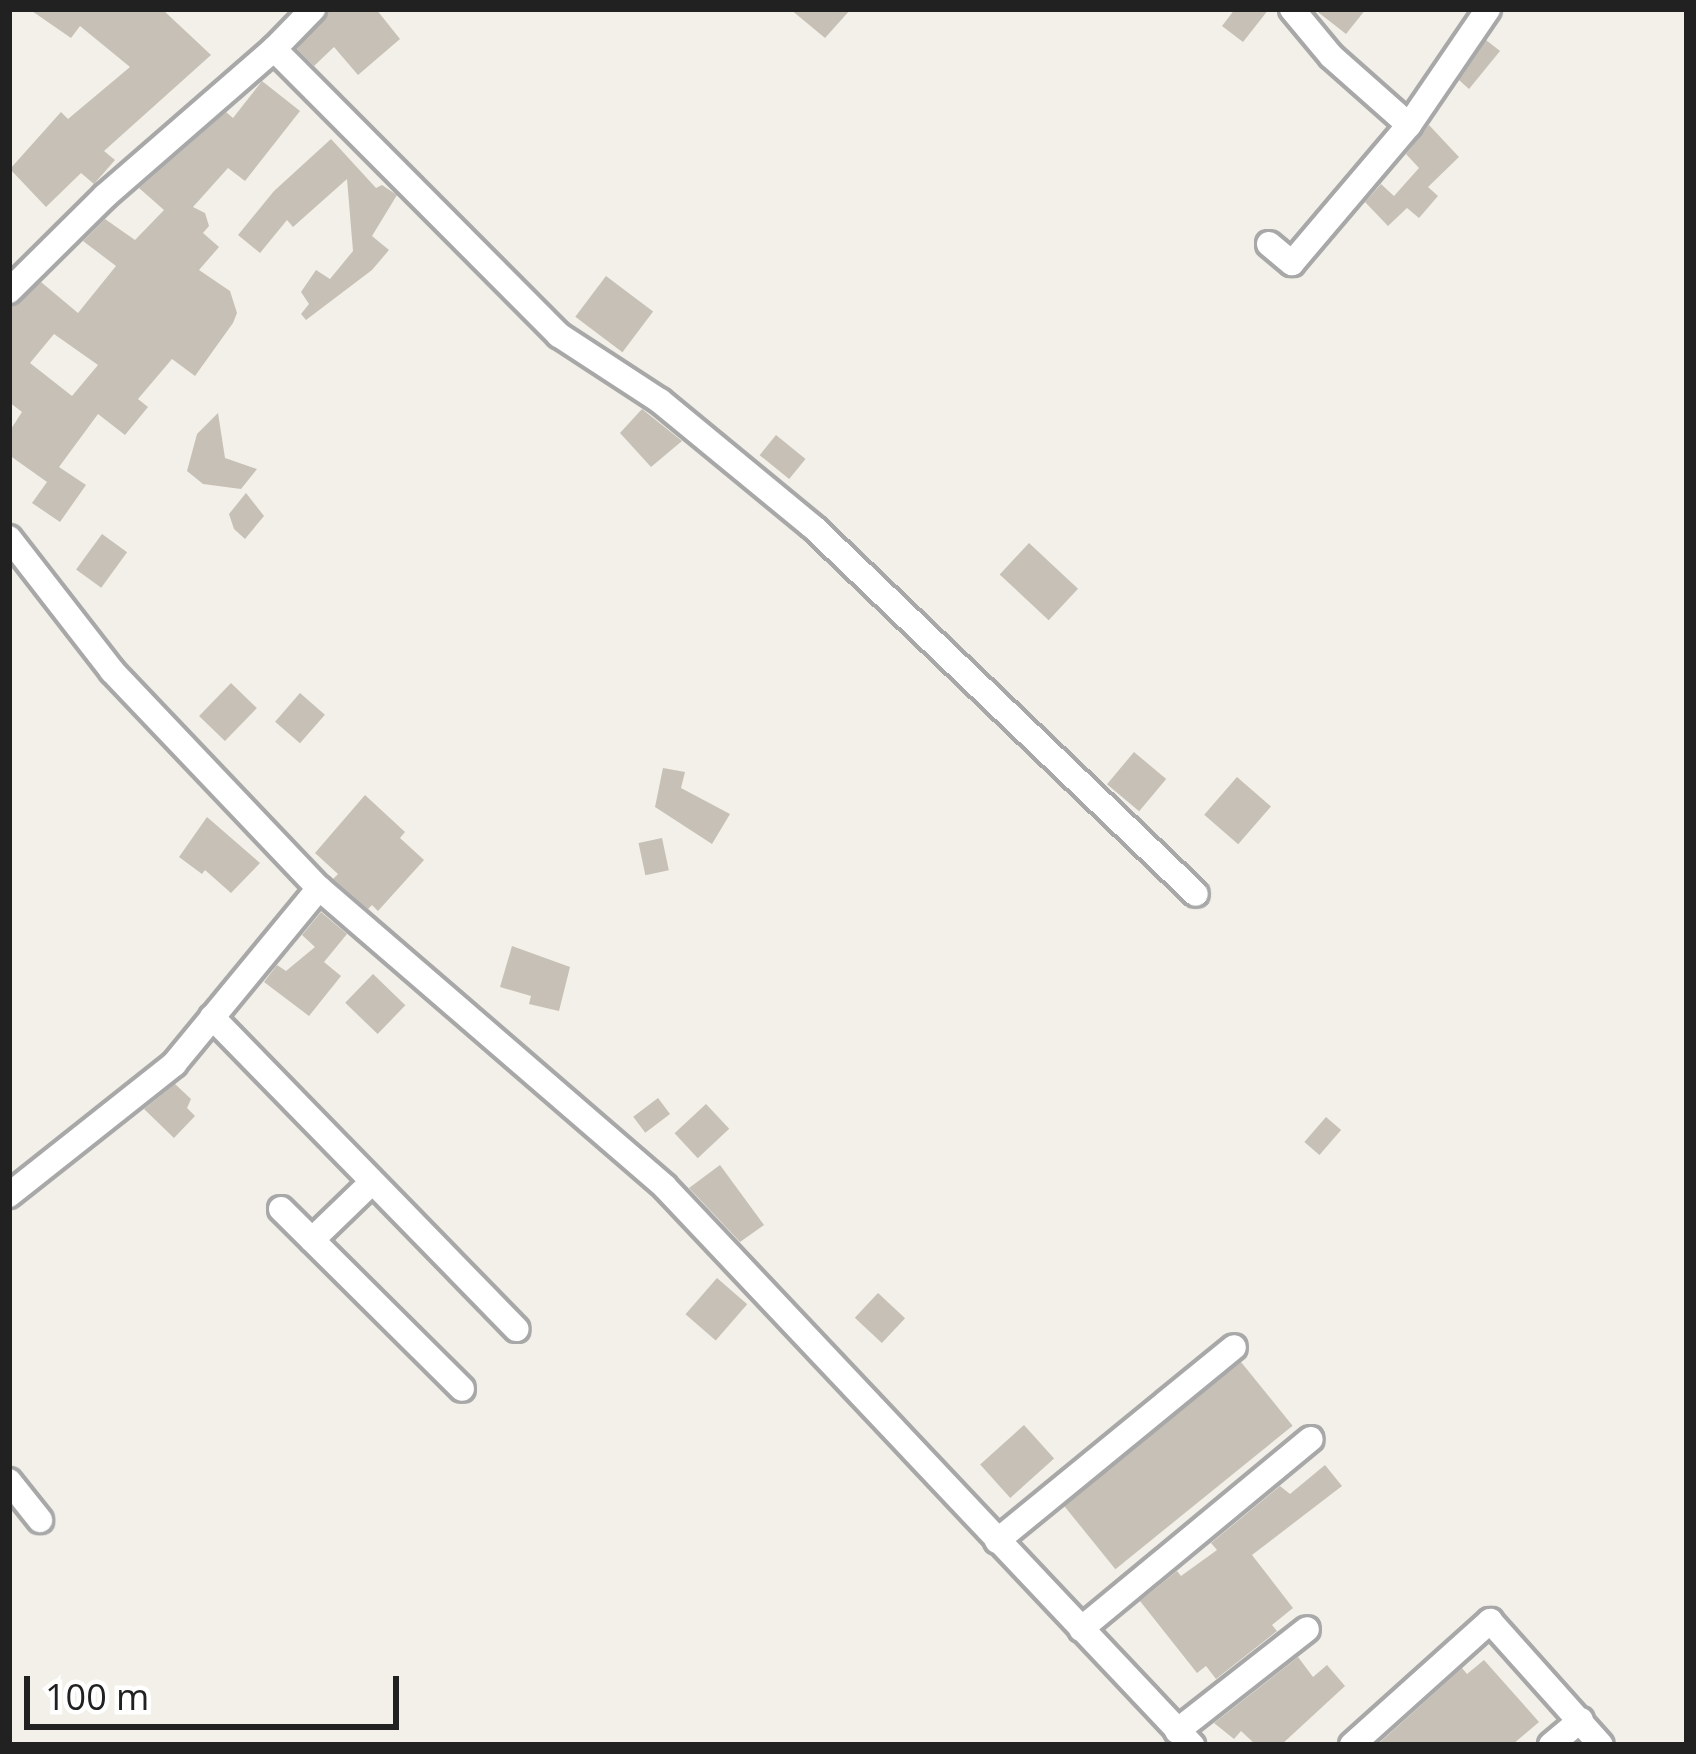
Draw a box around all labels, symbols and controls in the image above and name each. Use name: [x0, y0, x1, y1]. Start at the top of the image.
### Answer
scale bar: [30, 1652, 405, 1726]
text: 100 m: [45, 1672, 149, 1721]

